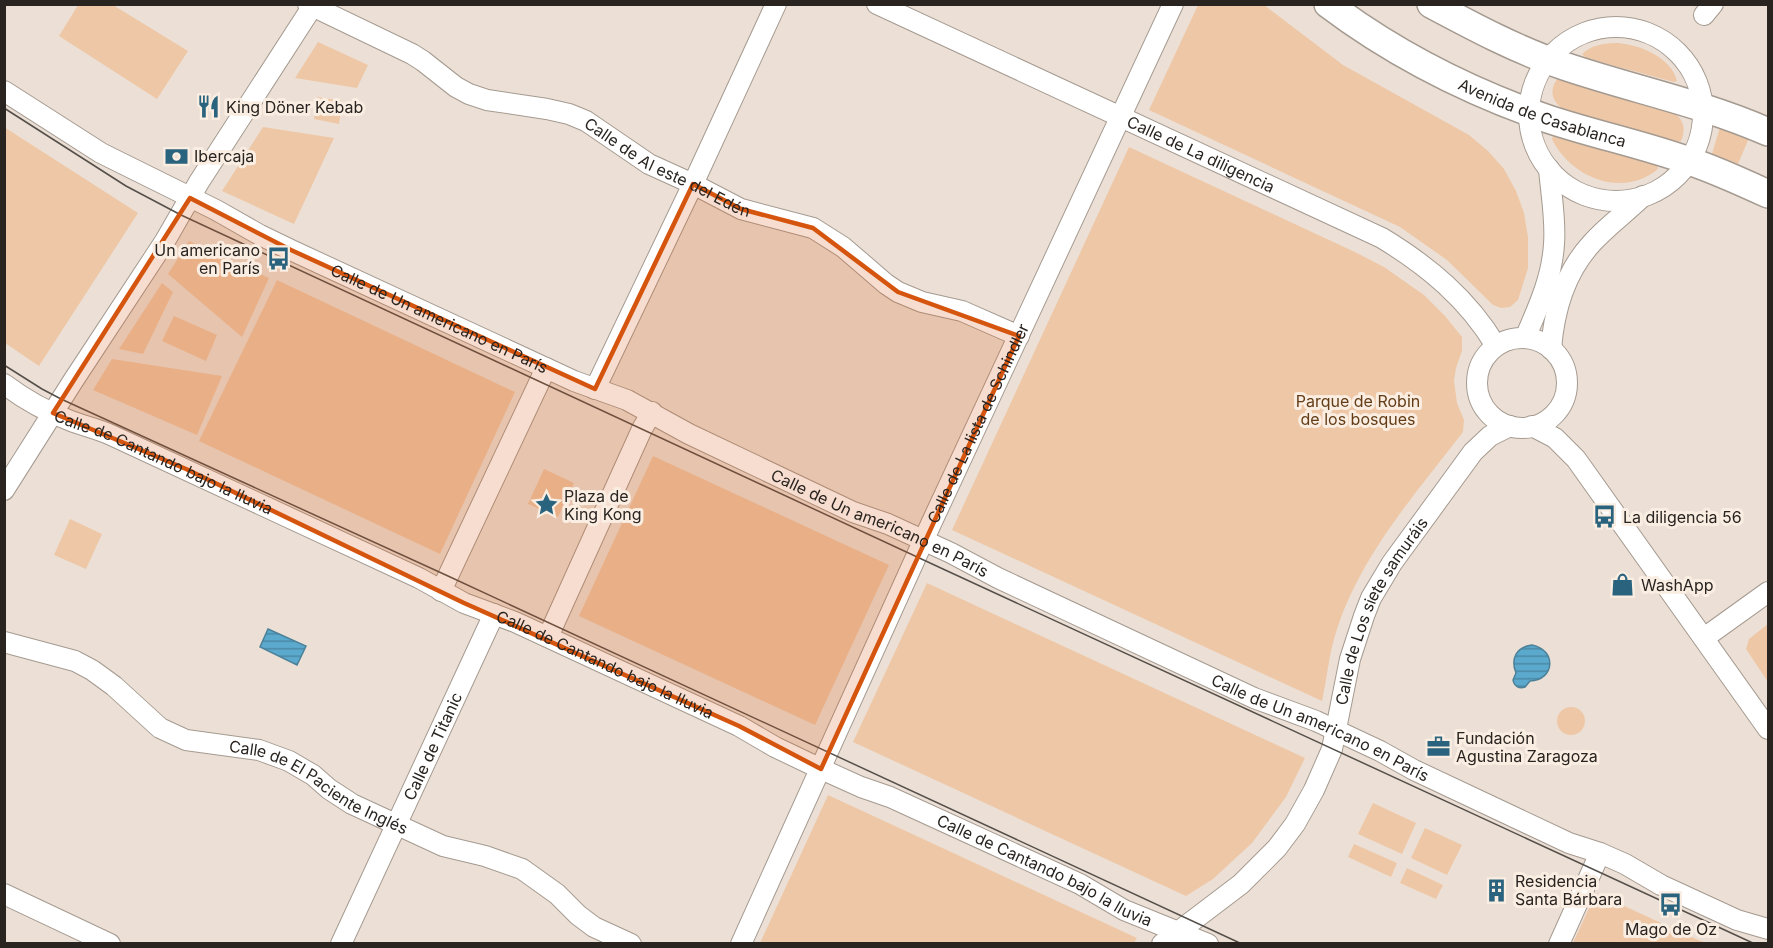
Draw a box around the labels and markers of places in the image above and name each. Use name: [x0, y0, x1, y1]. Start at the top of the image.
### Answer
restaurant icon: King Döner Kebab: [195, 94, 221, 120]
place label: King Döner Kebab: [226, 97, 363, 117]
bank icon: Ibercaja: [163, 143, 189, 169]
place label: Ibercaja: [194, 146, 254, 166]
place label: Un americano en París: [154, 240, 260, 278]
bus stop icon: Un americano en París: [265, 246, 291, 272]
place label: Plaza de King Kong: [564, 486, 642, 524]
place icon: Plaza de King Kong: [533, 492, 559, 518]
bus stop icon: La diligencia 56: [1592, 504, 1618, 530]
place label: La diligencia 56: [1623, 507, 1742, 527]
shop icon: WashApp: [1610, 572, 1636, 598]
place label: WashApp: [1641, 575, 1713, 595]
place label: Fundación Agustina Zaragoza: [1456, 728, 1598, 766]
office icon: Fundación Agustina Zaragoza: [1425, 734, 1451, 760]
place label: Residencia Santa Bárbara: [1515, 871, 1622, 909]
building icon: Residencia Santa Bárbara: [1484, 877, 1510, 903]
bus stop icon: Mago de Oz: [1658, 891, 1684, 917]
place label: Mago de Oz: [1625, 919, 1717, 939]

